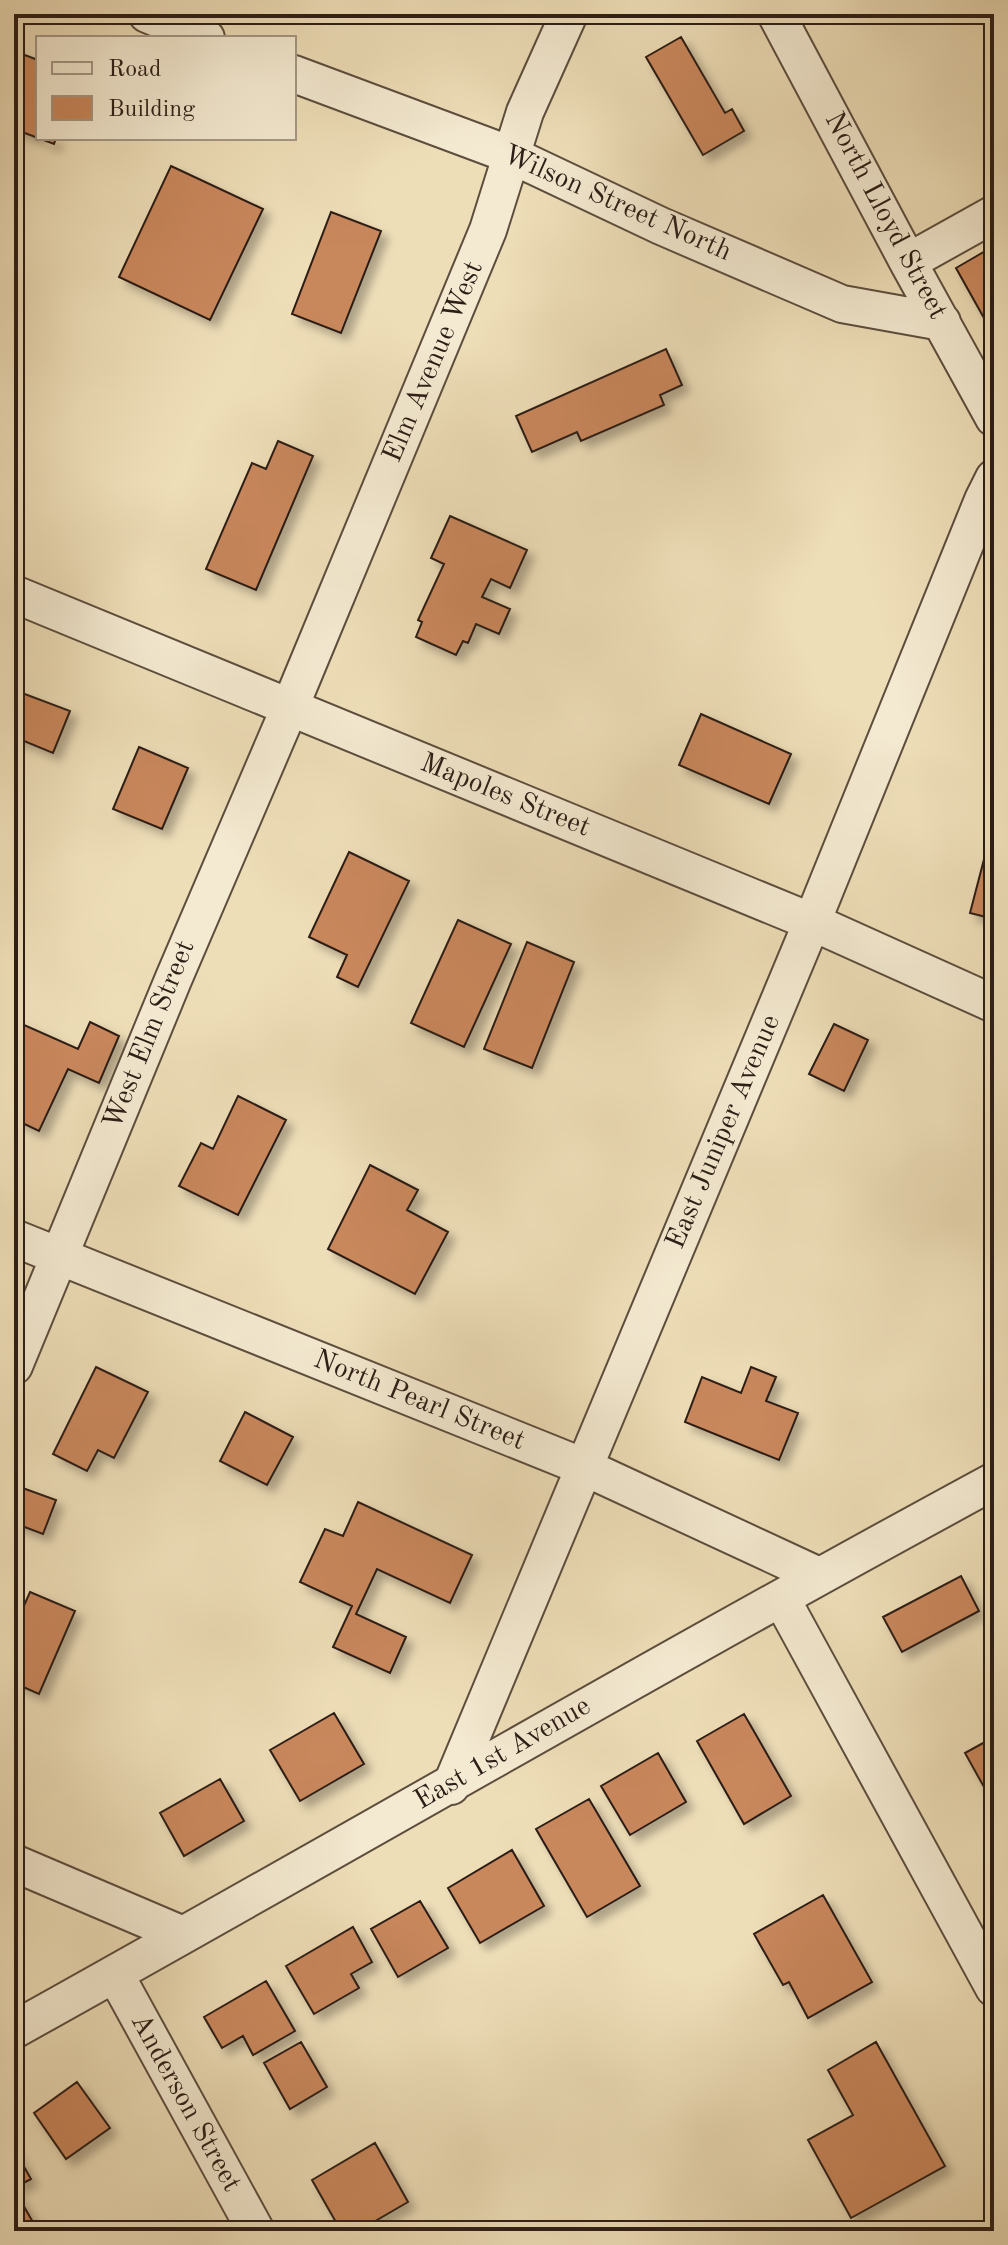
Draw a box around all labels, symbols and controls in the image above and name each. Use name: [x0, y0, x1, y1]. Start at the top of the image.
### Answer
legend: [36, 36, 296, 140]
text: Road: [108, 58, 161, 82]
text: Building: [108, 98, 195, 122]
street label: North Lloyd Street: [819, 108, 951, 324]
street label: Wilson Street North: [499, 141, 735, 267]
street label: Elm Avenue West: [379, 257, 489, 467]
street label: Mapoles Street: [416, 749, 594, 843]
street label: West Elm Street: [99, 937, 201, 1133]
street label: East Juniper Avenue: [662, 1011, 786, 1253]
street label: North Pearl Street: [309, 1346, 529, 1456]
street label: East 1st Avenue: [410, 1692, 596, 1816]
street label: Anderson Street: [125, 2009, 245, 2197]

